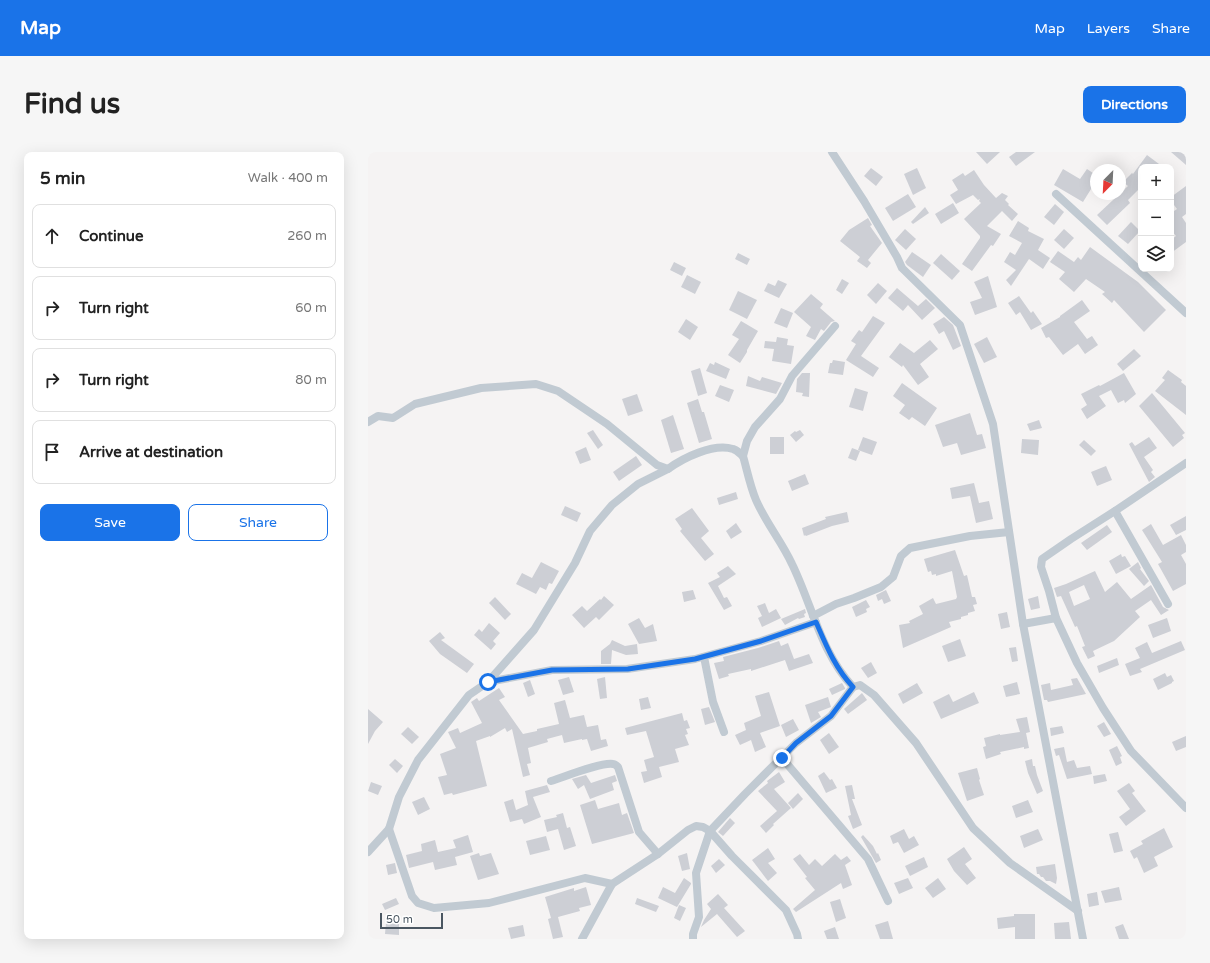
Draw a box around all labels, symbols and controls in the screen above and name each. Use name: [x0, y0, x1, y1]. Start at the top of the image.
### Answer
text: Map: [20, 17, 61, 39]
text: Map: [1035, 20, 1065, 37]
text: Layers: [1087, 20, 1130, 37]
text: Share: [1152, 20, 1190, 37]
button: Directions: [1083, 86, 1186, 123]
text: Find us: [24, 87, 120, 121]
north arrow: [1090, 164, 1126, 200]
map controls: [1138, 164, 1174, 272]
button: +: [1138, 164, 1174, 200]
text: 5 min: [40, 168, 85, 189]
text: Walk · 400 m: [248, 170, 328, 186]
button: −: [1138, 200, 1174, 236]
icon: ahead: [41, 225, 63, 247]
text: Continue: [79, 227, 143, 245]
text: 260 m: [287, 228, 327, 244]
button: layers: [1138, 236, 1174, 272]
icon: right: [41, 297, 63, 319]
text: Turn right: [79, 299, 149, 317]
text: 60 m: [295, 300, 327, 316]
icon: right: [41, 369, 63, 391]
text: Turn right: [79, 371, 149, 389]
text: 80 m: [295, 372, 327, 388]
icon: arrive: [41, 441, 63, 463]
text: Arrive at destination: [79, 443, 223, 461]
button: Save: [40, 504, 180, 541]
button: Share: [188, 504, 328, 541]
route start: [479, 673, 497, 691]
route end: [773, 749, 791, 767]
scale bar: [380, 911, 443, 930]
text: 50 m: [386, 913, 413, 926]

